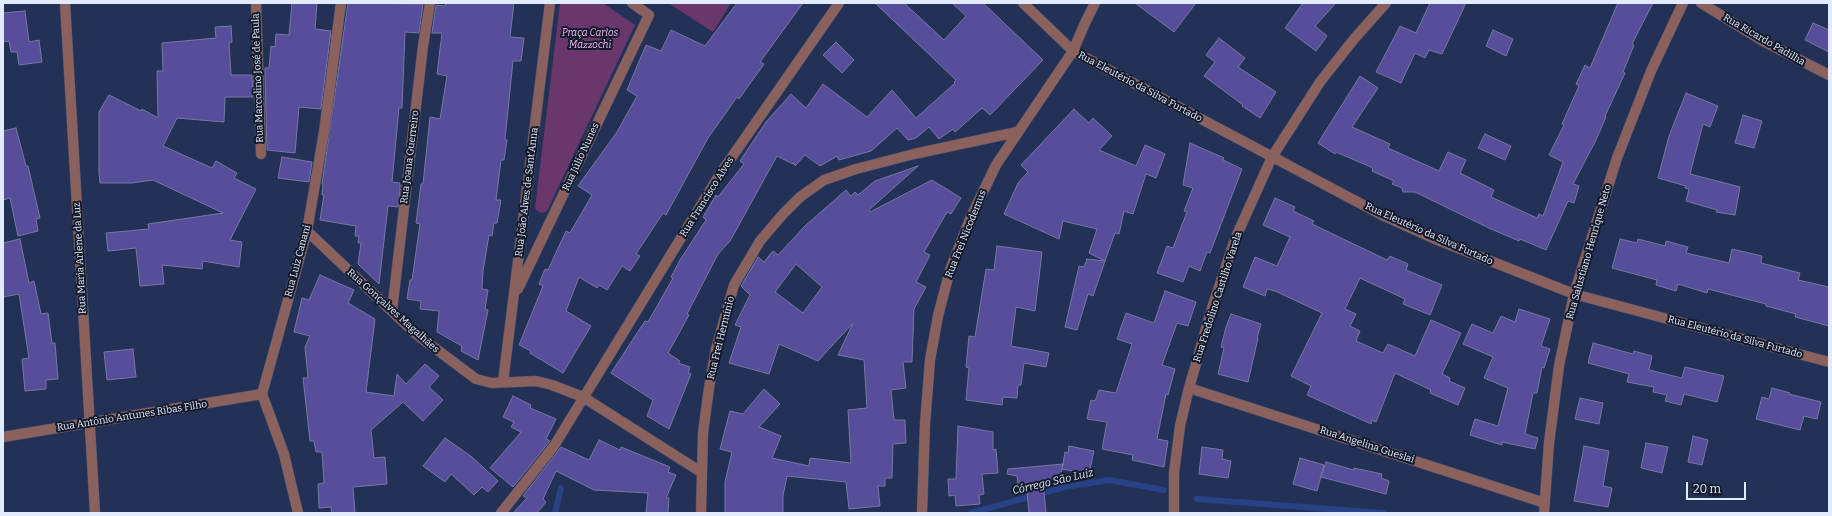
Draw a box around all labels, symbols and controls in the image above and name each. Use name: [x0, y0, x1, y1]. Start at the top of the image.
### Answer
street label: Rua Ricardo Padilha: [1721, 12, 1807, 68]
street label: Rua Marcolino José de Paula: [250, 13, 266, 143]
park label: Praça Carlos Mazzochi: [562, 27, 618, 50]
street label: Rua Eleutério da Silva Furtado: [1076, 49, 1204, 125]
street label: Rua Joana Guerreiro: [398, 110, 422, 204]
street label: Rua Júlio Nunes: [560, 121, 602, 193]
street label: Rua João Alves de Sant'Anna: [513, 127, 541, 257]
street label: Rua Francisco Alves: [678, 155, 736, 239]
street label: Rua Salustiano Henrique Neto: [1564, 183, 1614, 321]
street label: Rua Frei Nicodemus: [943, 188, 989, 280]
street label: Rua Eleutério da Silva Furtado: [1363, 200, 1495, 268]
street label: Rua Maria Arlene da Luz: [71, 202, 89, 314]
street label: Rua Luiz Canani: [283, 224, 313, 298]
street label: Rua Fredolino Castilho Varela: [1191, 230, 1245, 364]
street label: Rua Gonçalves Magalhães: [344, 266, 442, 356]
street label: Rua Frei Hermínio: [705, 295, 737, 381]
street label: Rua Eleutério da Silva Furtado: [1666, 313, 1804, 361]
street label: Rua Antônio Antunes Ribas Filho: [56, 398, 208, 434]
street label: Rua Angelina Gueslai: [1318, 424, 1416, 466]
water label: Córrego São Luiz: [1011, 466, 1095, 498]
scale bar: [1688, 474, 1748, 500]
text: 20 m: [1693, 482, 1721, 496]

